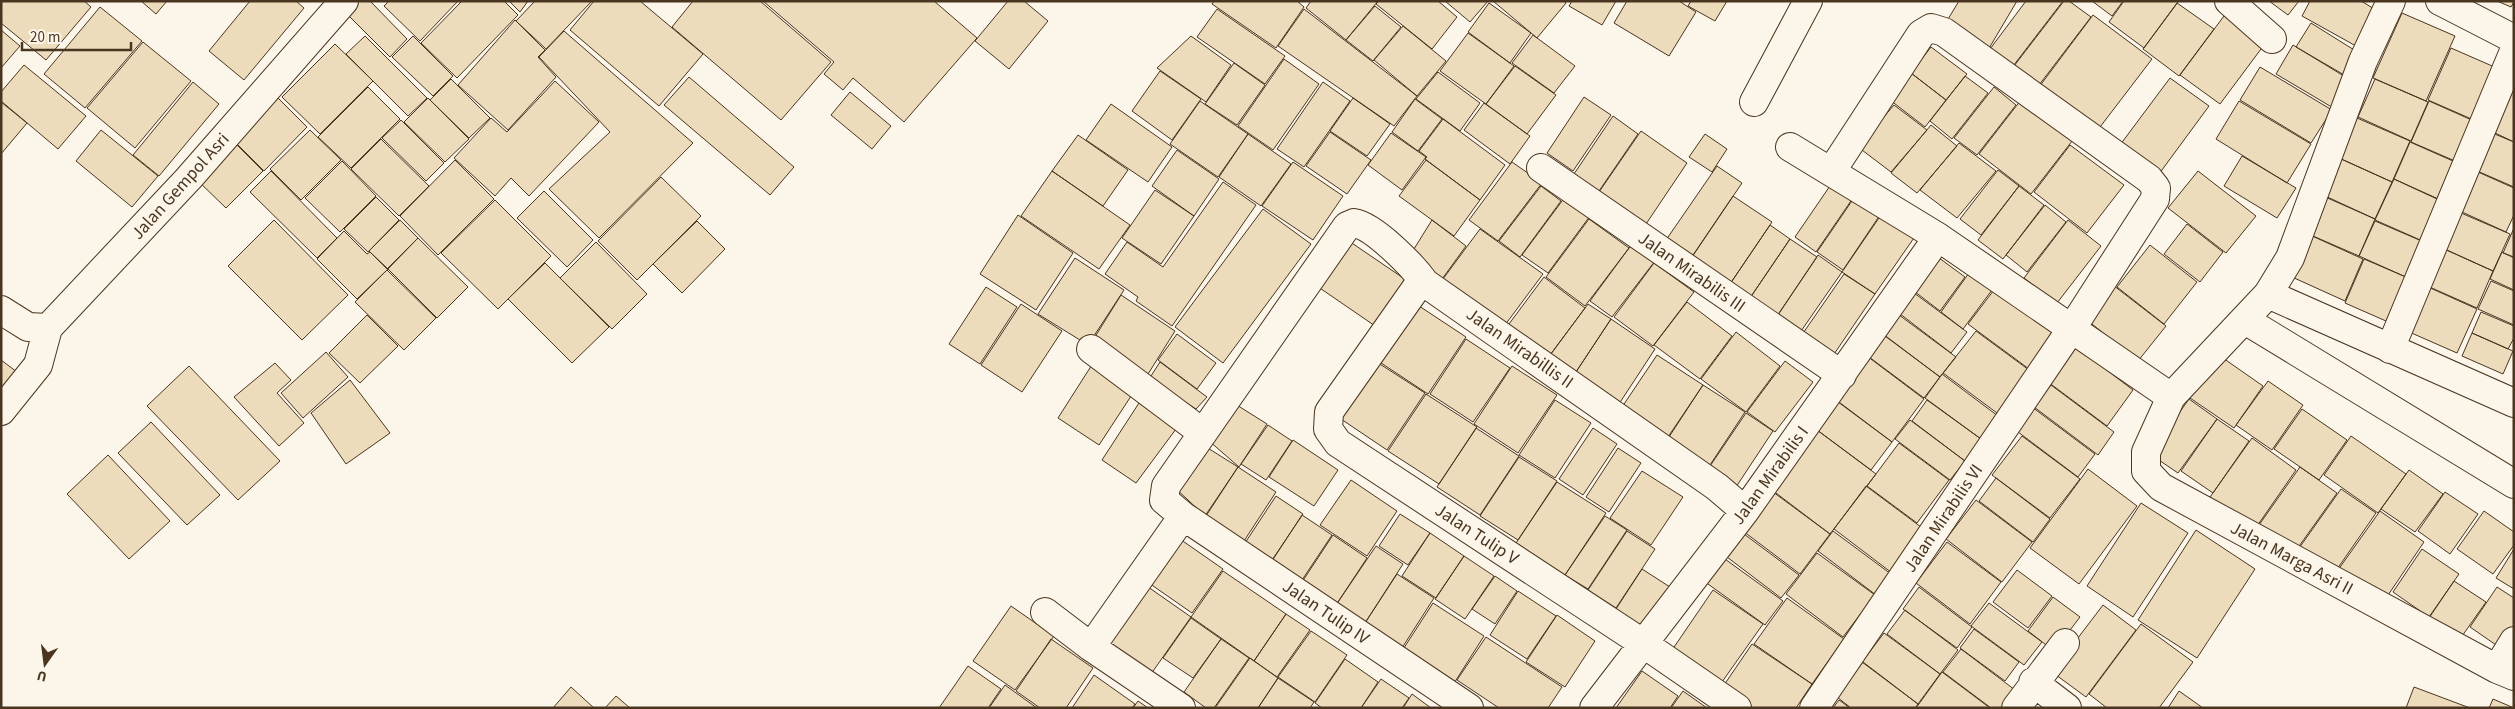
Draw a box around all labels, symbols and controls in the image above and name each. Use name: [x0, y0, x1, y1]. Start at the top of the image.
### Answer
scale bar: [22, 20, 131, 52]
text: 20 m: [30, 27, 60, 48]
street label: Jalan Gempol Asri: [126, 127, 235, 245]
street label: Jalan Mirabilis III: [1633, 226, 1750, 319]
street label: Jalan Mirabillis II: [1461, 302, 1578, 395]
street label: Jalan Mirabilis I: [1726, 421, 1815, 530]
street label: Jalan Mirabilis VI: [1898, 459, 1989, 577]
street label: Jalan Tulip V: [1430, 498, 1524, 571]
street label: Jalan Marga Asri II: [2226, 515, 2358, 601]
street label: Jalan Tulip IV: [1277, 574, 1375, 651]
north arrow: [20, 639, 70, 689]
text: U: [35, 665, 49, 686]

